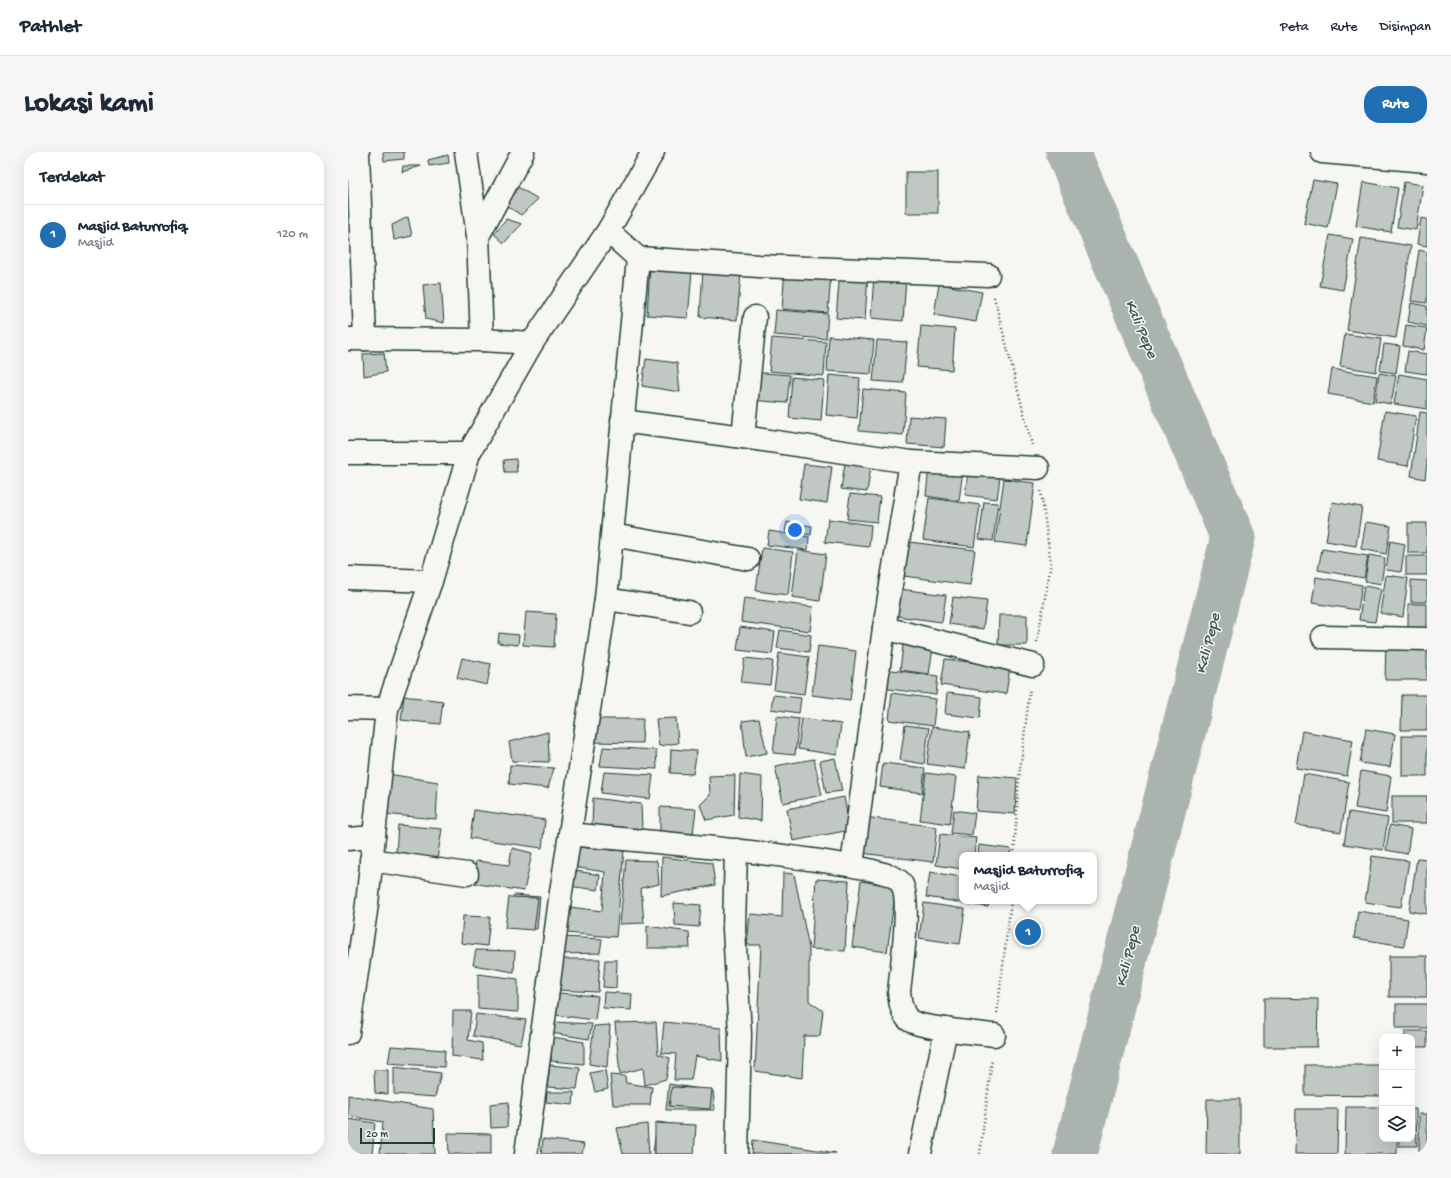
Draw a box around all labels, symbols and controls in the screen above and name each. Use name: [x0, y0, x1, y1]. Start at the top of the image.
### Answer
text: Pathlet: [20, 16, 81, 39]
text: Peta: [1280, 19, 1309, 36]
text: Rute: [1331, 19, 1357, 36]
text: Disimpan: [1379, 19, 1431, 36]
button: Rute: [1364, 86, 1427, 123]
text: Lokasi kami: [24, 88, 154, 121]
text: Terdekat: [40, 168, 104, 188]
text: Masjid Baturrofiq: [78, 218, 187, 236]
text: 1: [50, 227, 56, 242]
text: 120 m: [277, 227, 308, 242]
text: Masjid: [78, 236, 113, 251]
water label: Kali Pepe: [1119, 297, 1161, 362]
your location: [785, 520, 805, 540]
water label: Kali Pepe: [1193, 611, 1226, 676]
popup: [959, 852, 1097, 904]
text: Masjid Baturrofiq: [974, 862, 1082, 880]
text: Masjid: [974, 880, 1009, 895]
pin: 1: [1015, 917, 1041, 947]
water label: Kali Pepe: [1113, 924, 1146, 989]
map controls: [1379, 1034, 1415, 1142]
button: +: [1379, 1034, 1415, 1070]
button: −: [1379, 1070, 1415, 1106]
button: layers: [1379, 1106, 1415, 1142]
scale bar: [360, 1126, 435, 1145]
text: 20 m: [366, 1129, 388, 1141]

